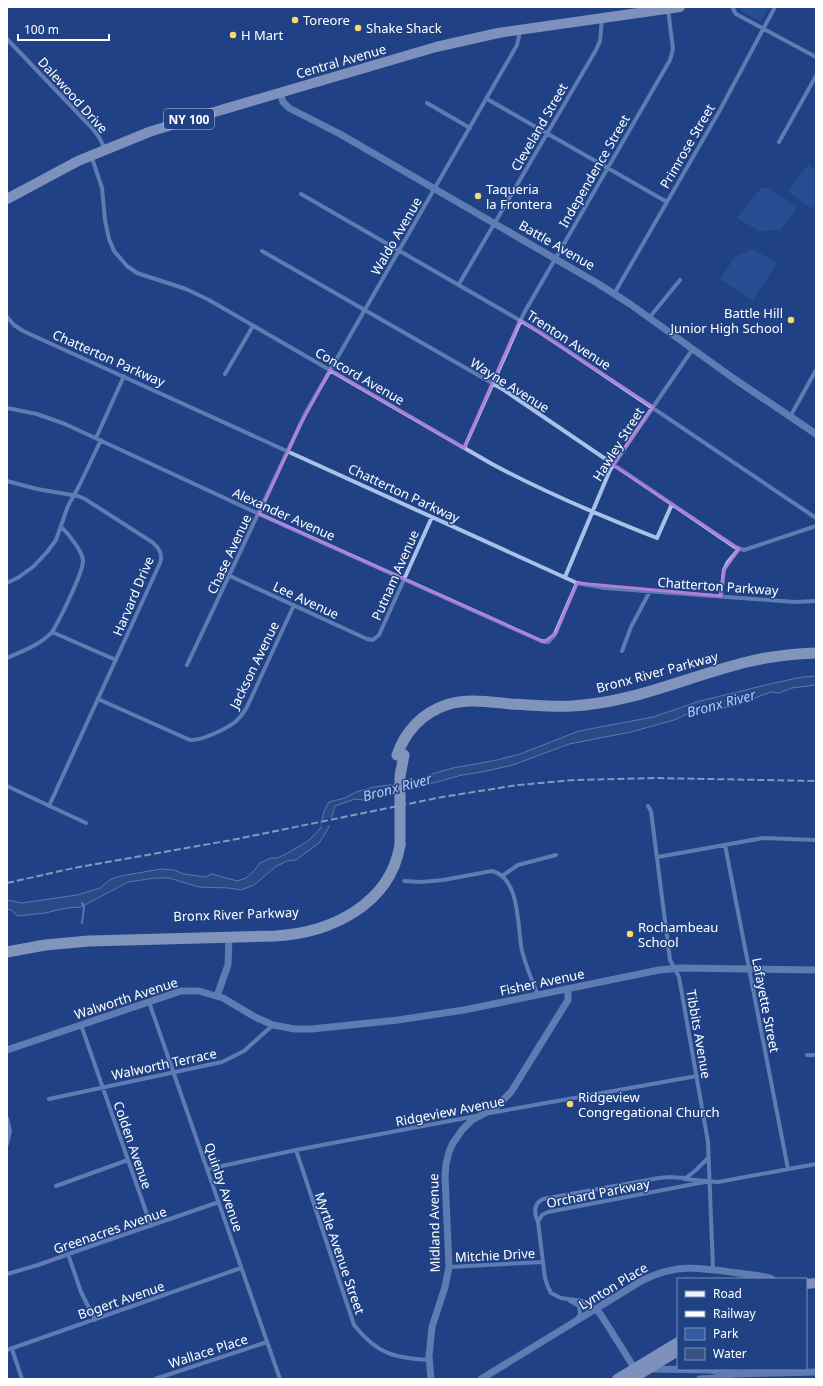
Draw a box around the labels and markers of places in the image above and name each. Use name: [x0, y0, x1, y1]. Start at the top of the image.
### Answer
place label: Toreore: [303, 11, 350, 29]
marker: Toreore: [290, 15, 300, 25]
place label: Shake Shack: [366, 19, 442, 37]
marker: Shake Shack: [353, 23, 363, 33]
place label: H Mart: [241, 26, 283, 44]
marker: H Mart: [228, 30, 238, 40]
place label: Taqueria la Frontera: [486, 180, 552, 213]
marker: Taqueria la Frontera: [473, 191, 483, 201]
place label: Battle Hill Junior High School: [669, 304, 783, 337]
marker: Battle Hill Junior High School: [786, 315, 796, 325]
place label: Rochambeau School: [638, 918, 718, 951]
marker: Rochambeau School: [625, 929, 635, 939]
place label: Ridgeview Congregational Church: [578, 1088, 719, 1121]
marker: Ridgeview Congregational Church: [565, 1099, 575, 1109]

